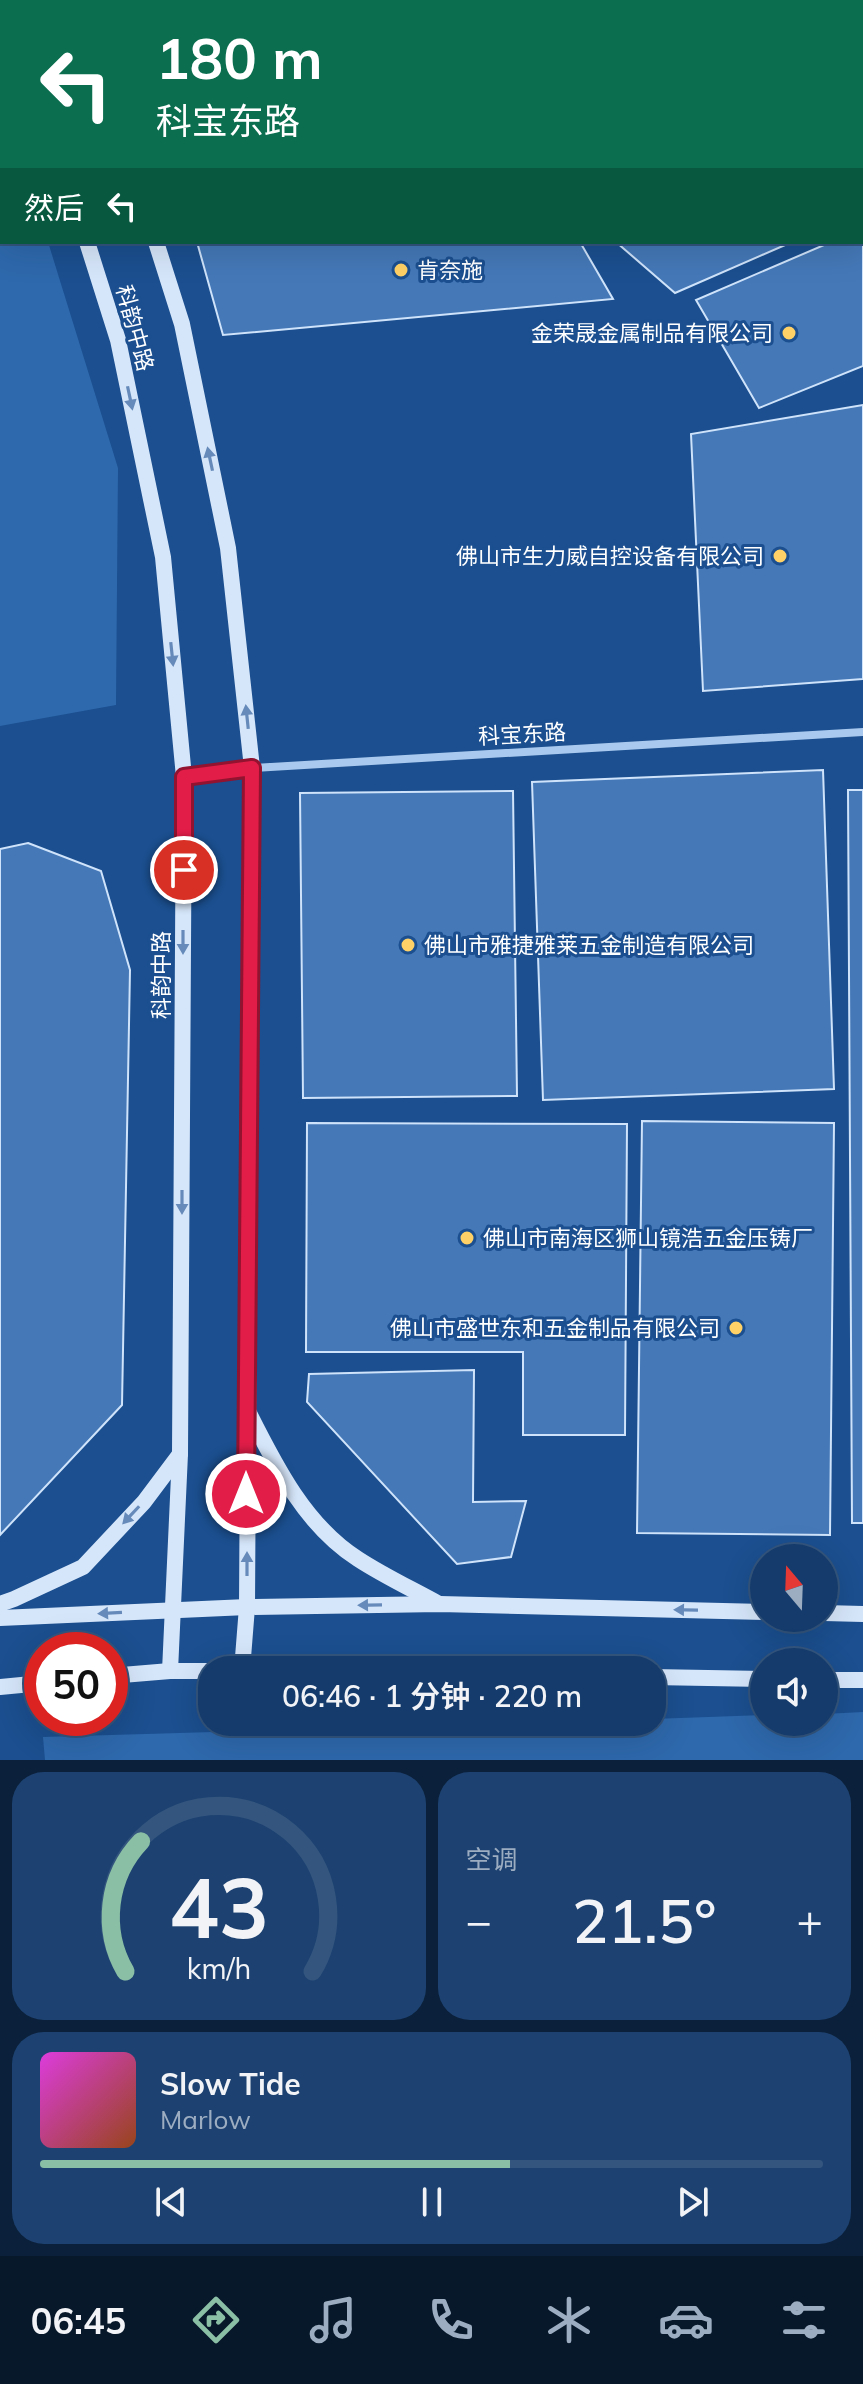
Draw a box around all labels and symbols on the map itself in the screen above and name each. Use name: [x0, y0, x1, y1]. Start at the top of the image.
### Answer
place label: 肯奈施: [417, 256, 483, 284]
marker: 肯奈施: [392, 261, 410, 279]
street label: 科韵中路: [110, 282, 160, 374]
place label: 金荣晟金属制品有限公司: [531, 319, 773, 347]
marker: 金荣晟金属制品有限公司: [780, 324, 798, 342]
one-way arrow: [124, 386, 137, 411]
one-way arrow: [203, 447, 216, 472]
place label: 佛山市生力威自控设备有限公司: [456, 542, 764, 570]
marker: 佛山市生力威自控设备有限公司: [771, 547, 789, 565]
one-way arrow: [166, 642, 179, 667]
one-way arrow: [240, 704, 253, 729]
street label: 科宝东路: [477, 718, 567, 750]
pin: [150, 836, 218, 904]
one-way arrow: [177, 930, 190, 955]
street label: 科韵中路: [147, 931, 175, 1019]
place label: 佛山市雅捷雅莱五金制造有限公司: [424, 931, 754, 959]
marker: 佛山市雅捷雅莱五金制造有限公司: [399, 936, 417, 954]
one-way arrow: [176, 1190, 188, 1215]
place label: 佛山市南海区狮山镜浩五金压铸厂: [483, 1224, 813, 1252]
marker: 佛山市南海区狮山镜浩五金压铸厂: [458, 1229, 476, 1247]
place label: 佛山市盛世东和五金制品有限公司: [390, 1314, 720, 1342]
marker: 佛山市盛世东和五金制品有限公司: [727, 1319, 745, 1337]
position arrow: [204, 1452, 288, 1536]
one-way arrow: [123, 1505, 141, 1524]
north arrow: [750, 1544, 838, 1632]
one-way arrow: [241, 1551, 253, 1576]
one-way arrow: [357, 1599, 382, 1612]
one-way arrow: [673, 1604, 698, 1617]
one-way arrow: [97, 1607, 122, 1620]
speed limit sign: 50: [24, 1632, 128, 1736]

